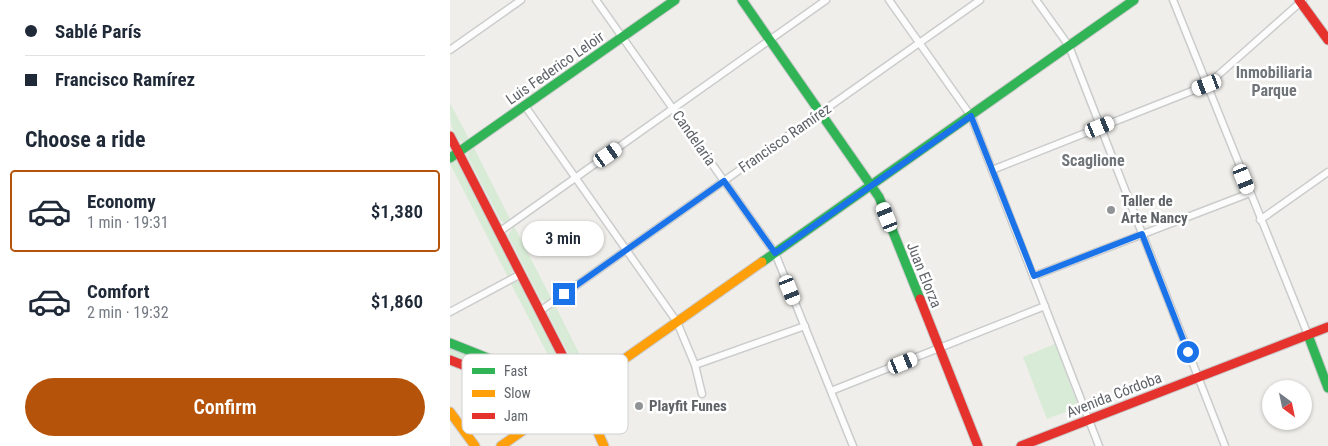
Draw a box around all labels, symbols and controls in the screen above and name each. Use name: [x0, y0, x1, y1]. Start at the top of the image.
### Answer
text: Sablé París: [55, 20, 141, 43]
street label: Luis Federico Leloir: [503, 27, 608, 108]
district label: Inmobiliaria Parque: [1236, 63, 1313, 100]
text: Francisco Ramírez: [55, 68, 195, 91]
car: [1190, 73, 1223, 97]
street label: Francisco Ramírez: [735, 99, 835, 177]
street label: Candelaria: [668, 107, 720, 169]
car: [1083, 114, 1116, 140]
text: Choose a ride: [25, 127, 146, 152]
car: [591, 140, 624, 170]
district label: Scaglione: [1061, 151, 1125, 170]
car: [1231, 162, 1256, 196]
icon: car: [27, 189, 72, 234]
text: Economy: [87, 190, 156, 213]
place label: Taller de Arte Nancy: [1121, 192, 1188, 227]
text: $1,380: [371, 200, 423, 223]
car: [874, 200, 899, 234]
marker: Taller de Arte Nancy: [1105, 204, 1117, 216]
text: 1 min · 19:31: [87, 213, 169, 232]
callout: 3 min: [523, 222, 605, 256]
text: 3 min: [545, 229, 581, 248]
street label: Juan Elorza: [903, 240, 945, 310]
car: [777, 273, 802, 307]
icon: car: [27, 279, 72, 324]
text: Comfort: [87, 280, 150, 303]
route end: [553, 283, 575, 305]
text: $1,860: [371, 290, 423, 313]
text: 2 min · 19:32: [87, 303, 169, 322]
route start: [1177, 341, 1199, 363]
car: [886, 350, 919, 376]
legend: [462, 354, 628, 434]
text: Fast: [504, 363, 528, 379]
street label: Avenida Córdoba: [1064, 369, 1164, 421]
button: Confirm: [25, 378, 425, 436]
north arrow: [1262, 380, 1312, 430]
map controls: [1262, 380, 1312, 430]
text: Slow: [504, 385, 531, 401]
place label: Playfit Funes: [649, 397, 727, 415]
marker: Playfit Funes: [633, 400, 645, 412]
text: Jam: [504, 408, 528, 424]

